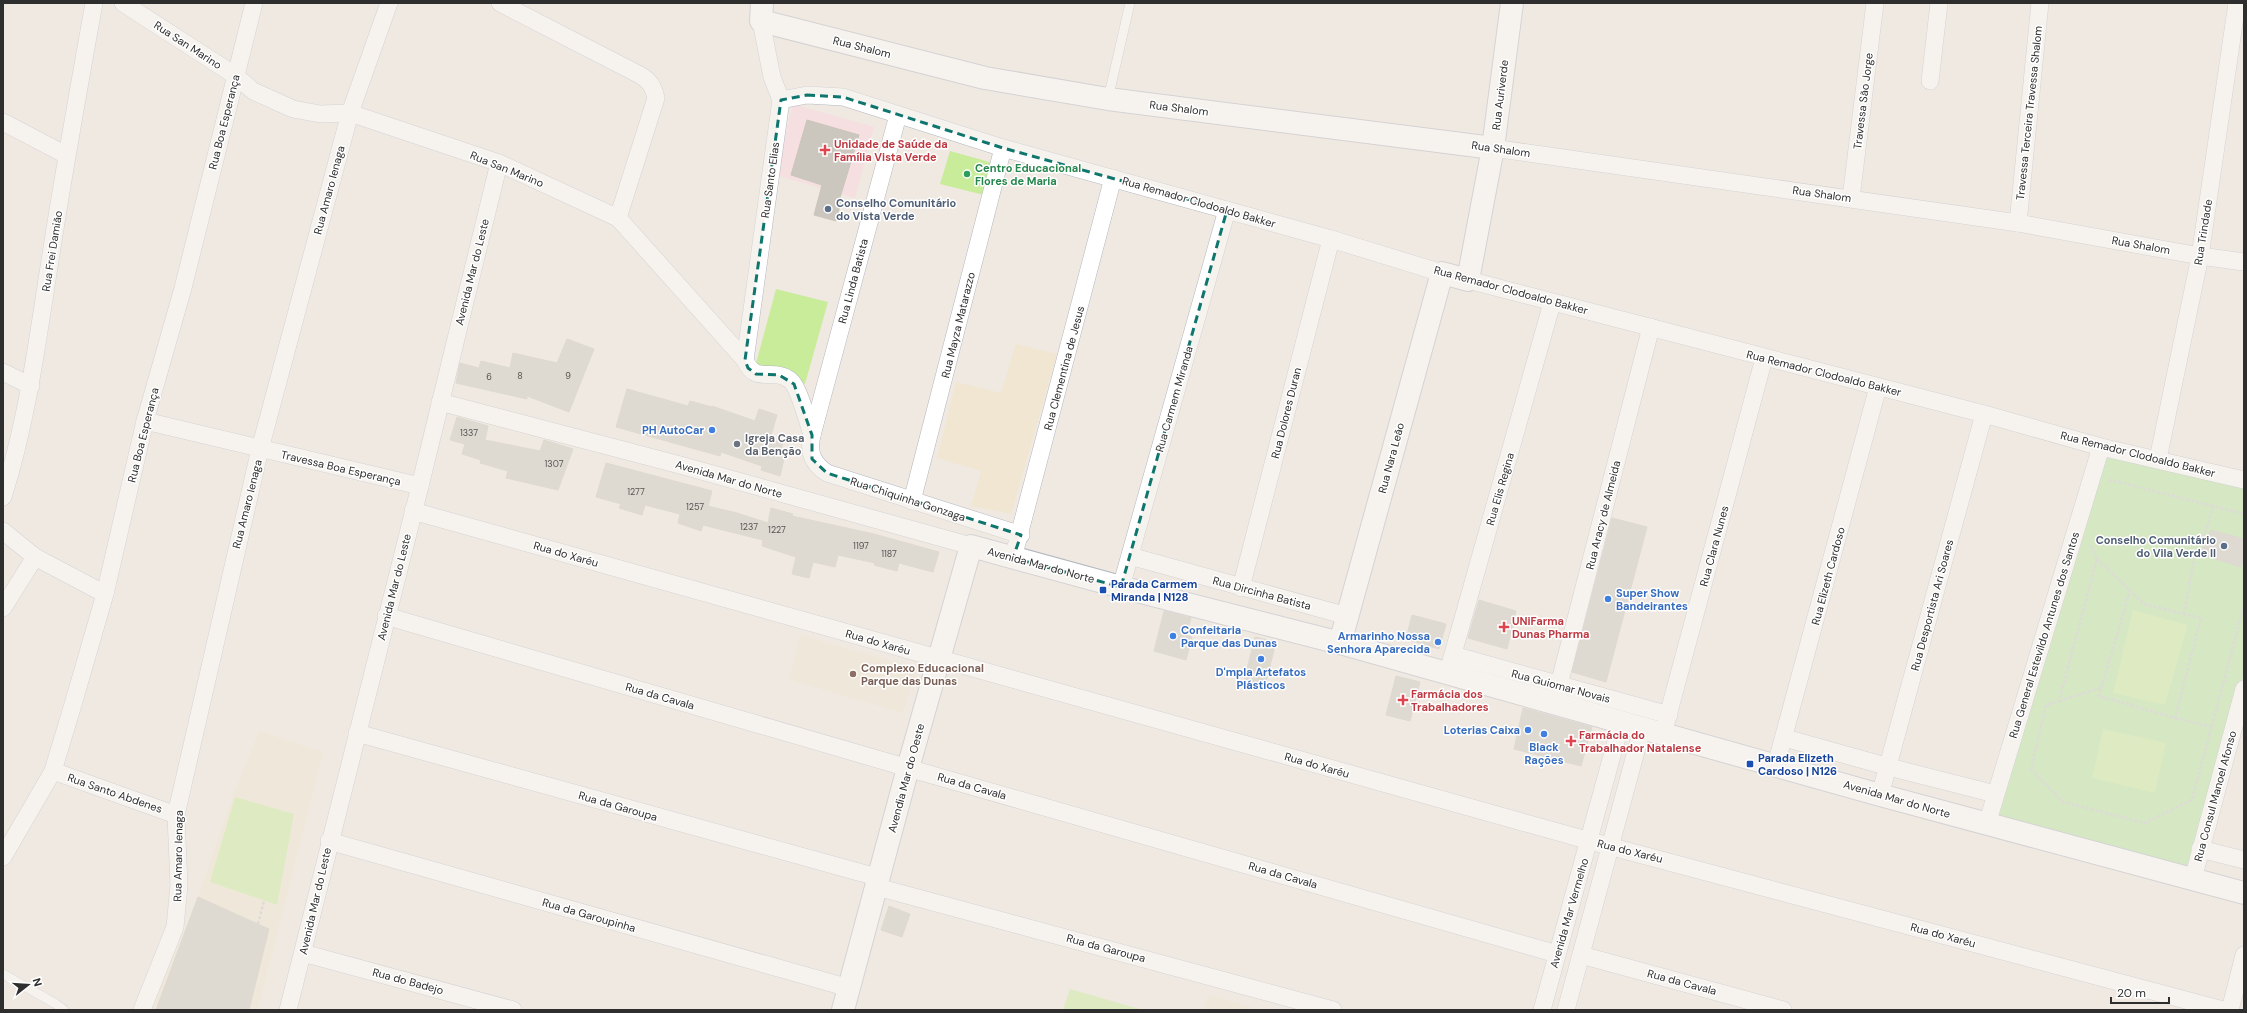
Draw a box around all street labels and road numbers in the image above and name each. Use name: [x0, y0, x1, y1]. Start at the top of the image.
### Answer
street label: Rua San Marino: [151, 18, 225, 72]
street label: Travessa Terceira Travessa Shalom: [2013, 25, 2045, 201]
street label: Rua Shalom: [832, 33, 893, 61]
street label: Travessa São Jorge: [1850, 52, 1876, 150]
street label: Rua Auriverde: [1489, 59, 1511, 131]
street label: Rua Boa Esperança: [205, 73, 243, 171]
street label: Rua Shalom: [1149, 97, 1209, 119]
street label: Rua Shalom: [1471, 138, 1531, 160]
street label: Rua Santo Elias: [758, 141, 782, 219]
street label: Rua Amaro Ienaga: [310, 144, 348, 236]
street label: Rua San Marino: [468, 148, 546, 190]
street label: Rua Remador Clodoaldo Bakker: [1121, 173, 1277, 231]
street label: Rua Shalom: [1792, 183, 1852, 205]
street label: Rua Trindade: [2191, 198, 2215, 266]
street label: Rua Frei Damião: [39, 210, 65, 292]
street label: Avenida Mar do Leste: [452, 217, 492, 327]
street label: Rua Shalom: [2111, 233, 2172, 257]
street label: Rua Linda Batista: [835, 237, 871, 325]
street label: Rua Remador Clodoaldo Bakker: [1432, 263, 1590, 317]
street label: Rua Mayza Matarazzo: [938, 270, 978, 380]
street label: Rua Clementina de Jesus: [1041, 304, 1087, 432]
street label: Rua Carmem Miranda: [1152, 344, 1196, 454]
street label: Rua Remador Clodoaldo Bakker: [1745, 347, 1903, 399]
street label: Rua Dolores Duran: [1268, 366, 1304, 460]
street label: Rua Boa Esperança: [124, 386, 162, 484]
street label: Rua Nara Leão: [1375, 421, 1407, 495]
street label: Rua Remador Clodoaldo Bakker: [2059, 428, 2217, 480]
street label: Travessa Boa Esperança: [280, 447, 402, 489]
street label: Rua Elis Regina: [1483, 451, 1517, 527]
street label: Avenida Mar do Norte: [674, 457, 784, 501]
street label: Rua Amaro Ienaga: [229, 458, 265, 550]
street label: Rua Aracy de Almeida: [1583, 459, 1623, 571]
street label: Rua Chiquinha Gonzaga: [849, 474, 967, 524]
street label: Rua Clara Nunes: [1696, 504, 1732, 588]
street label: Rua Elizeth Cardoso: [1808, 525, 1848, 627]
street label: Rua General Estevildo Antunes dos Santos: [2006, 530, 2082, 740]
street label: Avenida Mar do Leste: [374, 532, 414, 642]
street label: Rua do Xaréu: [532, 538, 600, 570]
street label: Rua Desportista Ari Soares: [1908, 538, 1956, 672]
street label: Avenida Mar do Norte: [986, 544, 1096, 586]
street label: Rua Dircinha Batista: [1211, 573, 1313, 613]
street label: Rua do Xaréu: [844, 626, 912, 658]
street label: Rua Guiomar Novais: [1510, 666, 1612, 706]
street label: Rua da Cavala: [624, 679, 696, 713]
street label: Avendia Mar do Oeste: [885, 722, 927, 834]
street label: Rua Consul Manoel Afonso: [2191, 729, 2239, 863]
street label: Rua do Xaréu: [1283, 749, 1351, 781]
street label: Rua da Cavala: [936, 769, 1008, 803]
street label: Rua Santo Abdenes: [66, 770, 164, 816]
street label: Avenida Mar do Norte: [1842, 777, 1952, 821]
street label: Rua da Garoupa: [577, 788, 659, 824]
street label: Rua Amaro Ienaga: [170, 810, 186, 902]
street label: Rua do Xaréu: [1596, 836, 1664, 866]
street label: Avenida Mar do Leste: [296, 846, 334, 956]
street label: Avenida Mar Vermelho: [1547, 856, 1591, 970]
street label: Rua da Cavala: [1247, 858, 1319, 892]
street label: Rua da Garoupinha: [541, 895, 637, 935]
street label: Rua do Xaréu: [1909, 920, 1977, 950]
street label: Rua da Garoupa: [1065, 931, 1147, 965]
street label: Rua do Badejo: [371, 965, 445, 997]
street label: Rua da Cavala: [1646, 966, 1718, 998]

